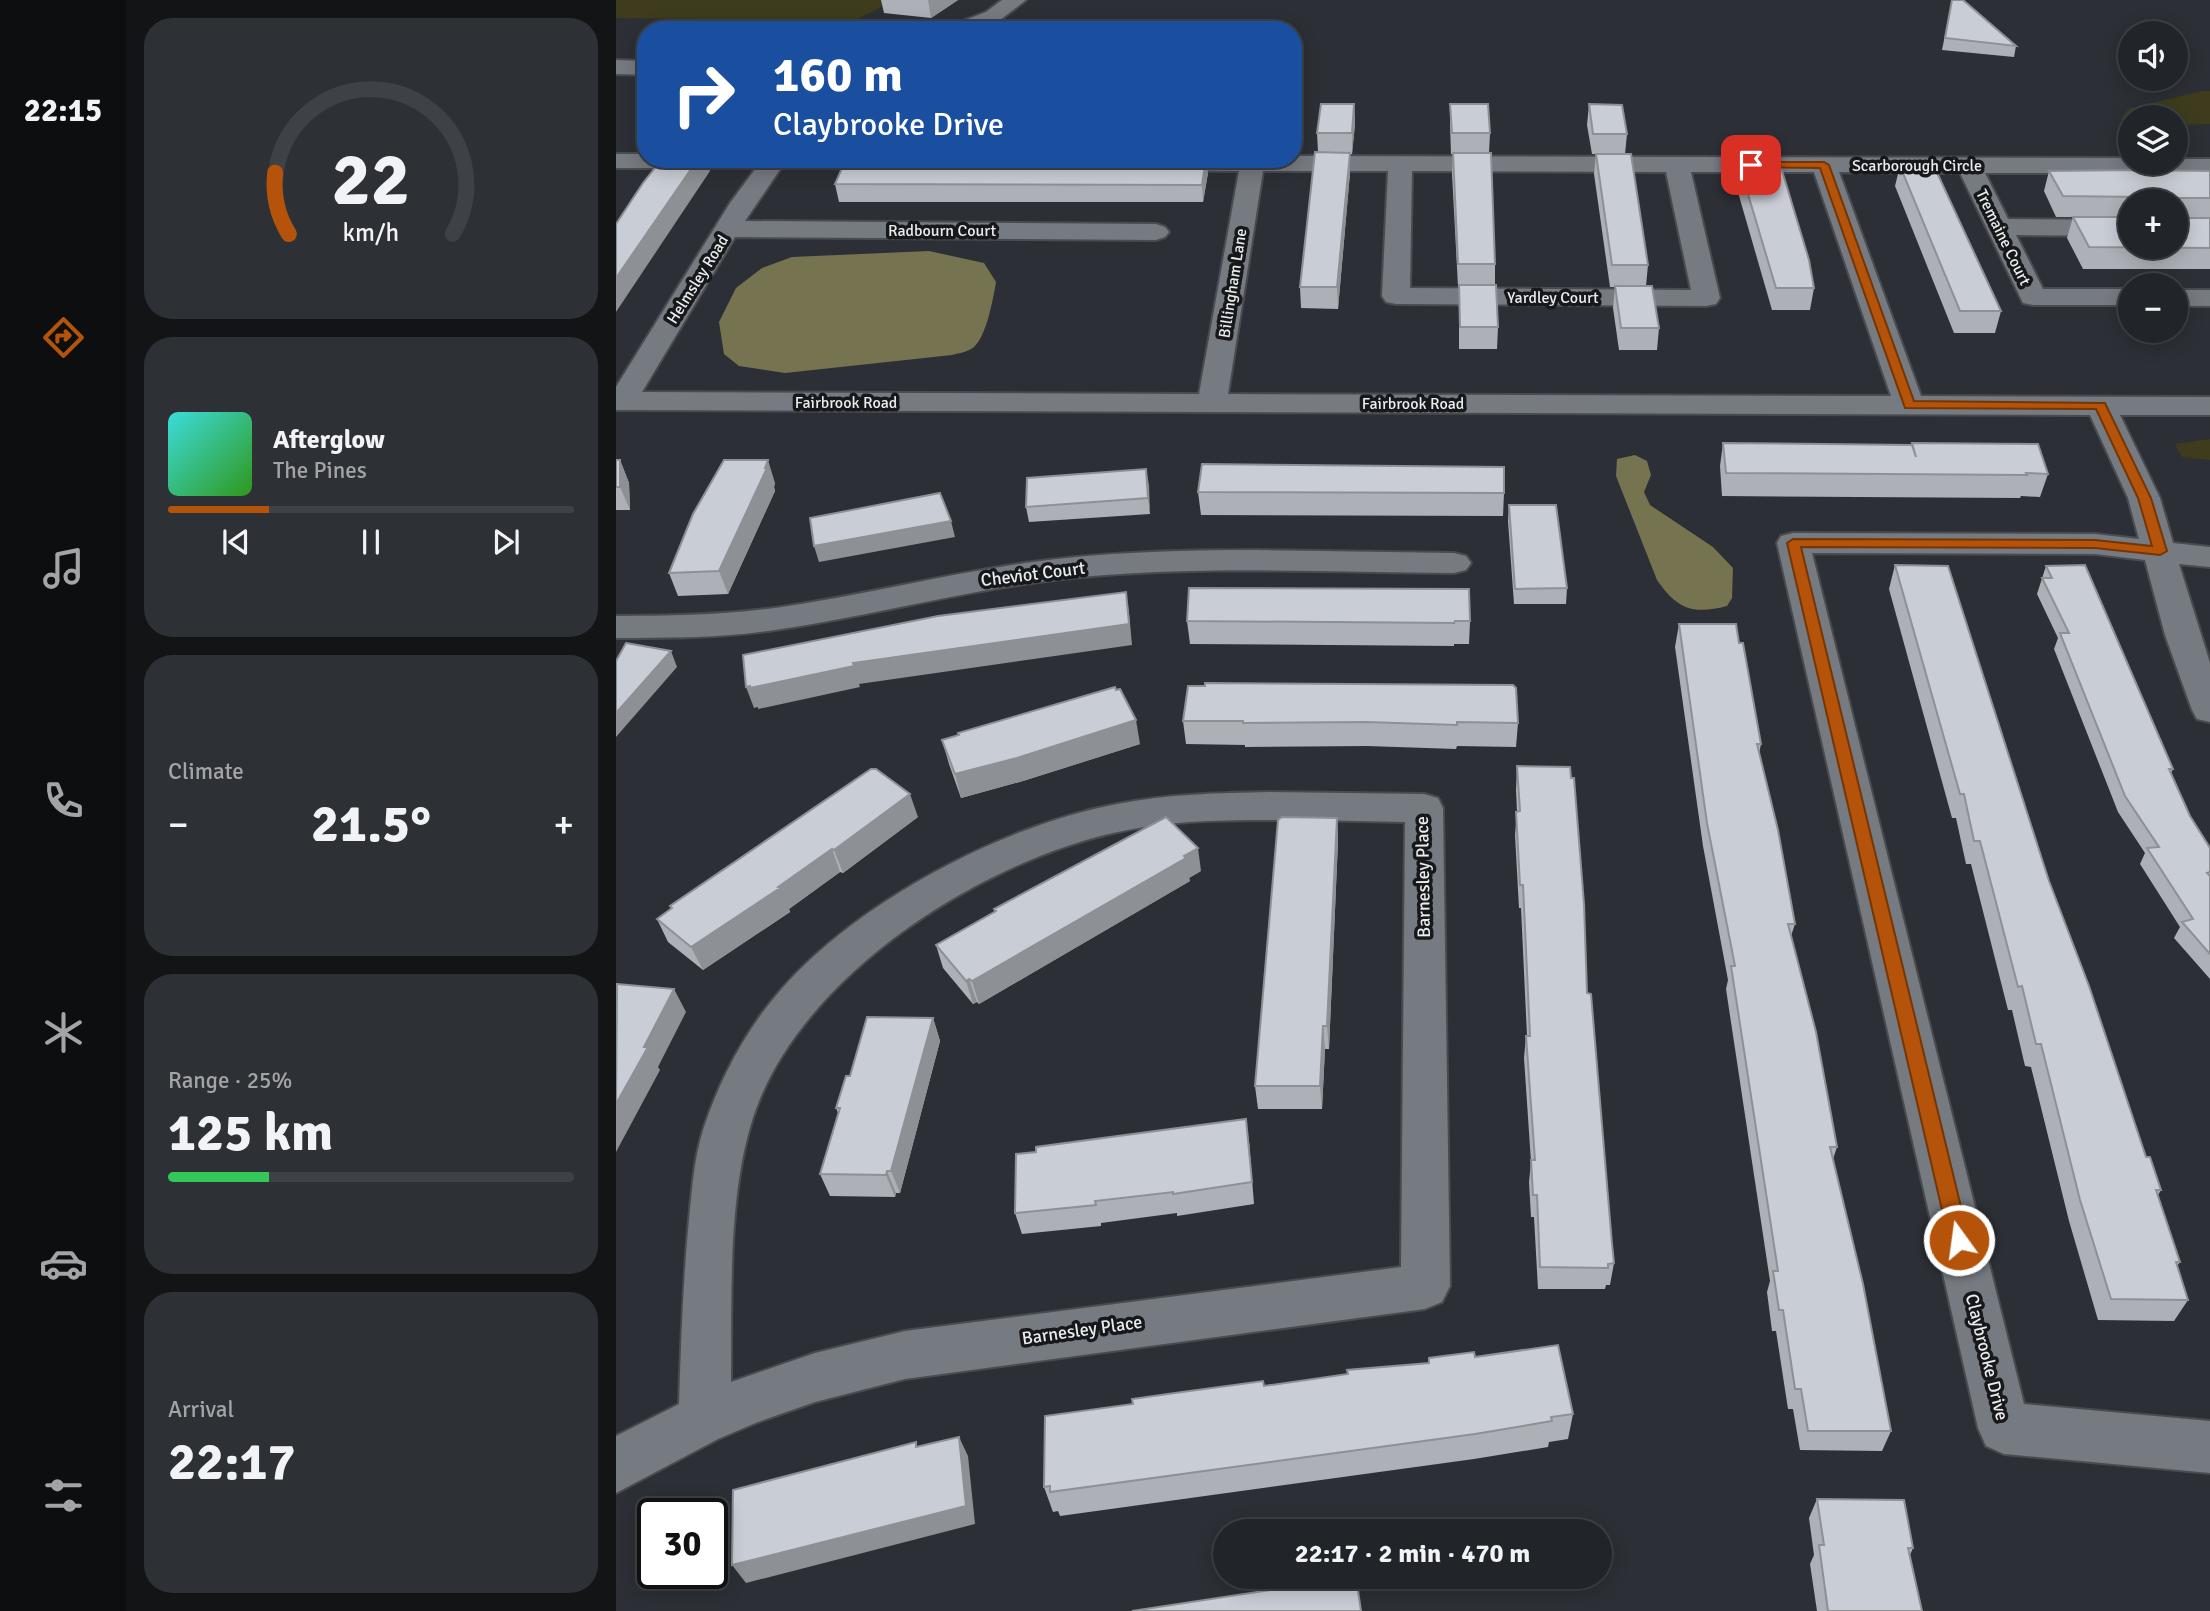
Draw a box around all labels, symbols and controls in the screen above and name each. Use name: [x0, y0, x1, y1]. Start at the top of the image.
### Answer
map controls: [2118, 21, 2188, 343]
button: sound: [2118, 21, 2188, 91]
text: 160 m: [773, 45, 903, 105]
icon: right: [658, 49, 749, 140]
text: 22:15: [24, 91, 102, 130]
text: Claybrooke Drive: [773, 105, 1004, 144]
button: layers: [2118, 105, 2188, 175]
pin: [1721, 135, 1781, 195]
text: 22: [332, 137, 410, 226]
icon: arrive: [1732, 146, 1770, 184]
street label: Scarborough Circle: [1852, 156, 1982, 176]
street label: Tremaine Court: [1971, 186, 2035, 289]
button: +: [2118, 189, 2188, 259]
text: km/h: [343, 217, 399, 248]
street label: Radbourn Court: [888, 221, 996, 241]
street label: Billingham Lane: [1214, 227, 1252, 339]
street label: Helmsley Road: [663, 231, 733, 328]
button: −: [2118, 273, 2188, 343]
street label: Yardley Court: [1507, 288, 1599, 308]
icon: directions: [39, 313, 88, 362]
street label: Fairbrook Road: [795, 393, 897, 413]
street label: Fairbrook Road: [1362, 394, 1464, 414]
text: Afterglow: [273, 424, 385, 456]
text: The Pines: [273, 456, 367, 485]
icon: previous: [217, 523, 255, 561]
icon: pause: [352, 523, 390, 561]
icon: next: [487, 523, 525, 561]
icon: music: [39, 544, 88, 593]
street label: Cheviot Court: [980, 557, 1086, 591]
text: Climate: [168, 757, 244, 786]
icon: phone: [39, 776, 88, 825]
text: 21.5°: [311, 792, 431, 856]
text: −: [168, 801, 189, 848]
text: +: [553, 801, 574, 848]
street label: Barnesley Place: [1411, 816, 1435, 938]
icon: climate: [39, 1008, 88, 1057]
text: Range · 25%: [168, 1066, 292, 1095]
text: 125 km: [168, 1101, 333, 1165]
position arrow: [1922, 1203, 1996, 1277]
icon: car: [39, 1239, 88, 1288]
street label: Claybrooke Drive: [1961, 1291, 2013, 1423]
street label: Barnesley Place: [1020, 1311, 1144, 1349]
text: Arrival: [168, 1395, 234, 1424]
text: 22:17: [168, 1430, 296, 1494]
icon: filters: [39, 1471, 88, 1520]
speed limit sign: 30: [637, 1498, 728, 1589]
text: 22:17 · 2 min · 470 m: [1295, 1538, 1530, 1570]

